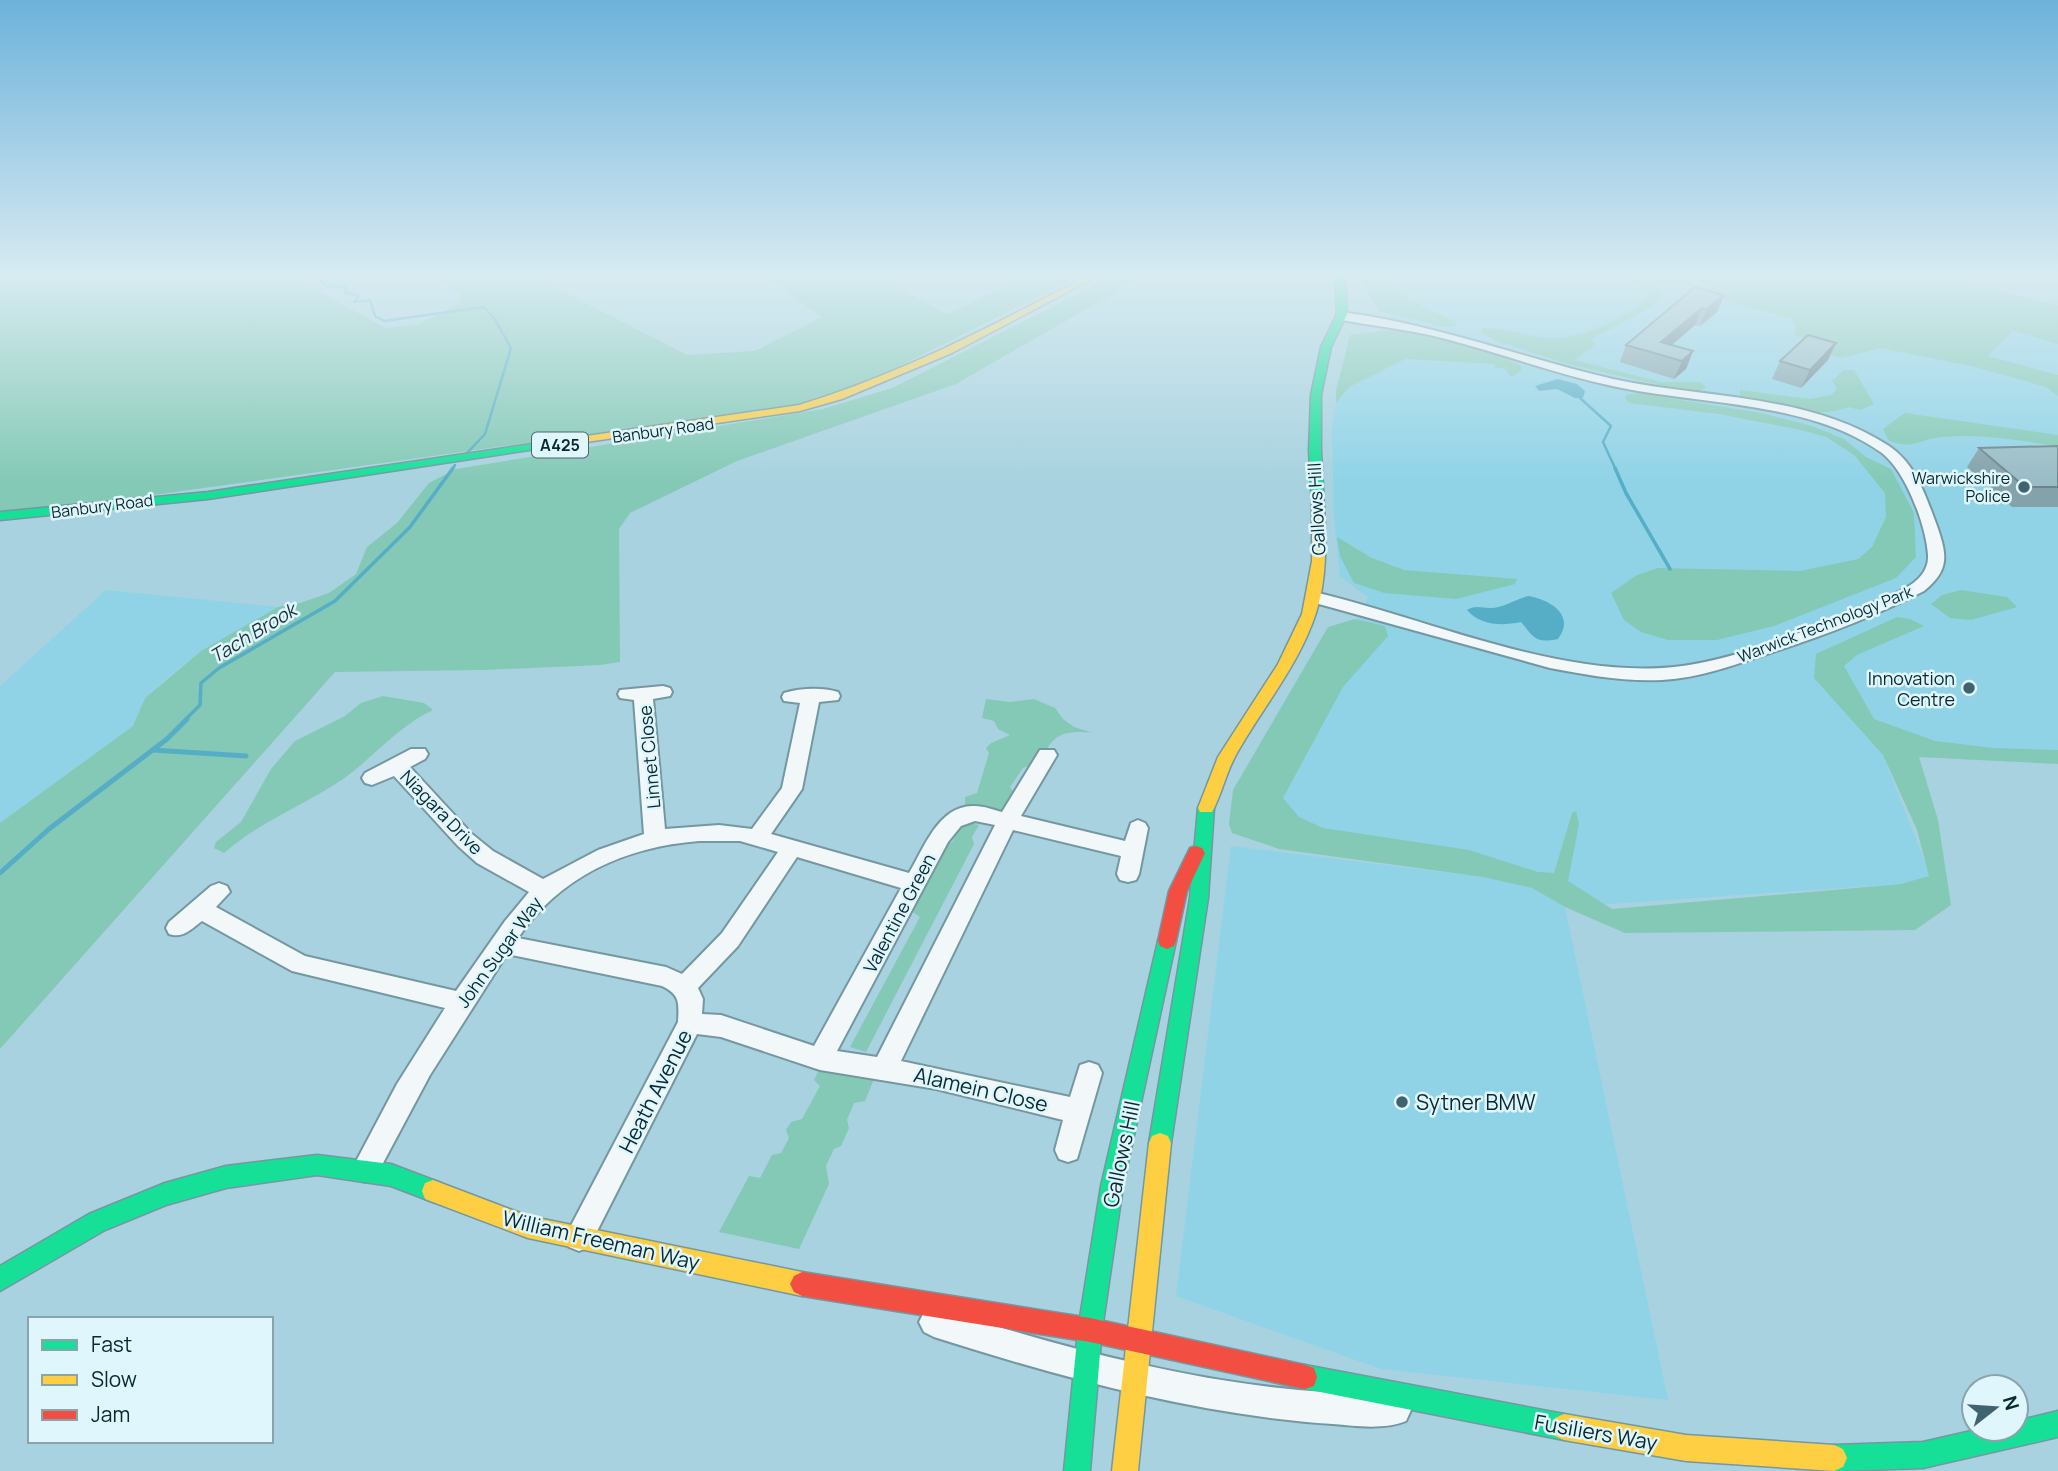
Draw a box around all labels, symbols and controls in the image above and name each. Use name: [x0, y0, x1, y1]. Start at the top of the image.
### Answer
street label: Banbury Road: [611, 412, 715, 448]
road number: A425: [532, 432, 588, 458]
street label: Gallows Hill: [1302, 462, 1330, 556]
place label: Warwickshire Police: [1912, 467, 2010, 507]
marker: Warwickshire Police: [2016, 479, 2032, 495]
street label: Banbury Road: [50, 489, 154, 523]
street label: Warwick Technology Park: [1734, 580, 1917, 668]
water label: Tach Brook: [205, 596, 303, 669]
place label: Innovation Centre: [1868, 666, 1955, 711]
marker: Innovation Centre: [1961, 680, 1977, 696]
street label: Linnet Close: [633, 704, 665, 810]
street label: Niagara Drive: [396, 764, 488, 860]
street label: Valentine Green: [857, 849, 941, 977]
street label: John Sugar Way: [451, 891, 548, 1012]
street label: Heath Avenue: [612, 1024, 698, 1158]
street label: Alamein Close: [911, 1060, 1051, 1118]
place label: Sytner BMW: [1416, 1088, 1536, 1116]
marker: Sytner BMW: [1394, 1094, 1410, 1110]
street label: Gallows Hill: [1096, 1098, 1146, 1210]
street label: William Freeman Way: [500, 1204, 702, 1276]
legend: [28, 1317, 273, 1443]
text: Fast: [91, 1330, 132, 1358]
text: Slow: [91, 1365, 137, 1393]
north arrow: [1960, 1373, 2030, 1443]
text: N: [1997, 1393, 2026, 1413]
text: Jam: [91, 1400, 130, 1428]
street label: Fusiliers Way: [1532, 1407, 1660, 1457]

